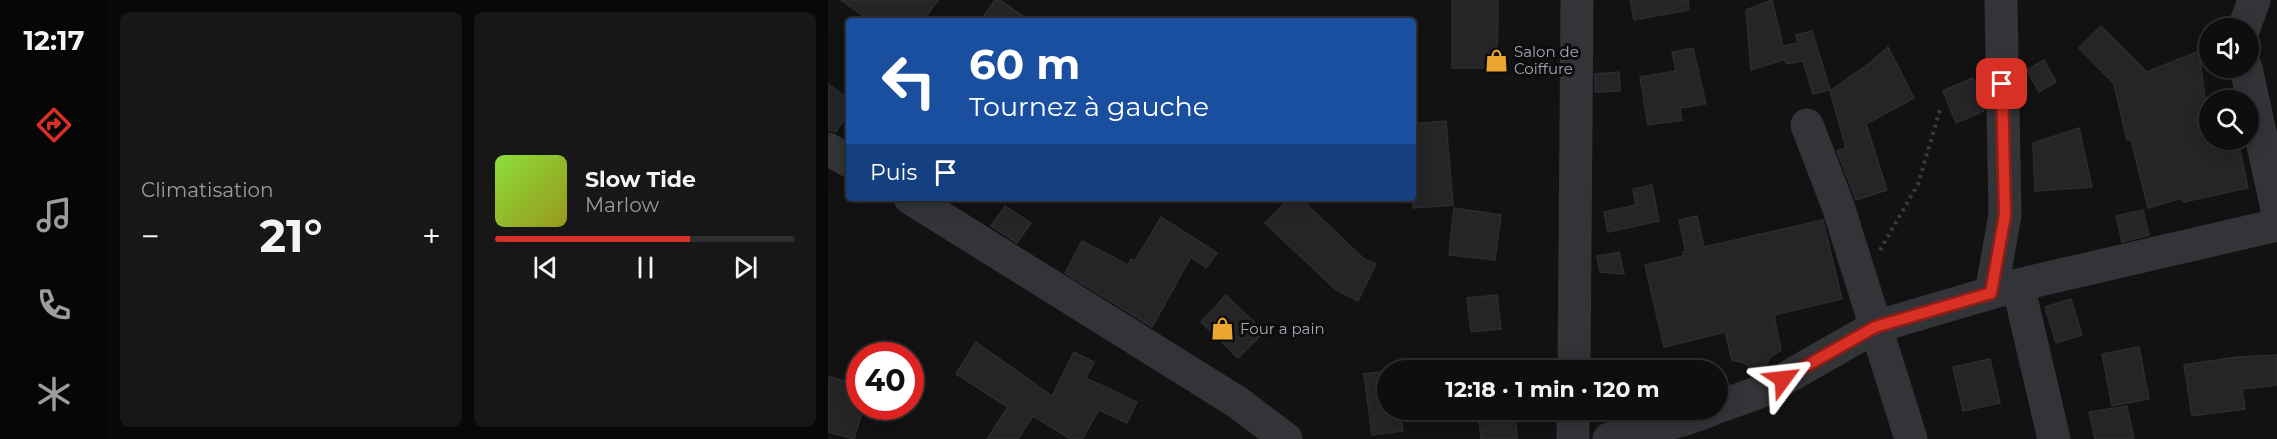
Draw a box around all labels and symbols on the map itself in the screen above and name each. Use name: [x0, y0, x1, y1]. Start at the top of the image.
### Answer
place label: Salon de Coiffure: [1514, 42, 1579, 78]
shop icon: Salon de Coiffure: [1483, 48, 1509, 74]
pin: [1976, 58, 2027, 109]
shop icon: Four a pain: [1209, 316, 1235, 342]
place label: Four a pain: [1240, 319, 1325, 338]
speed limit sign: 40: [846, 342, 924, 420]
position arrow: [1751, 347, 1815, 411]

